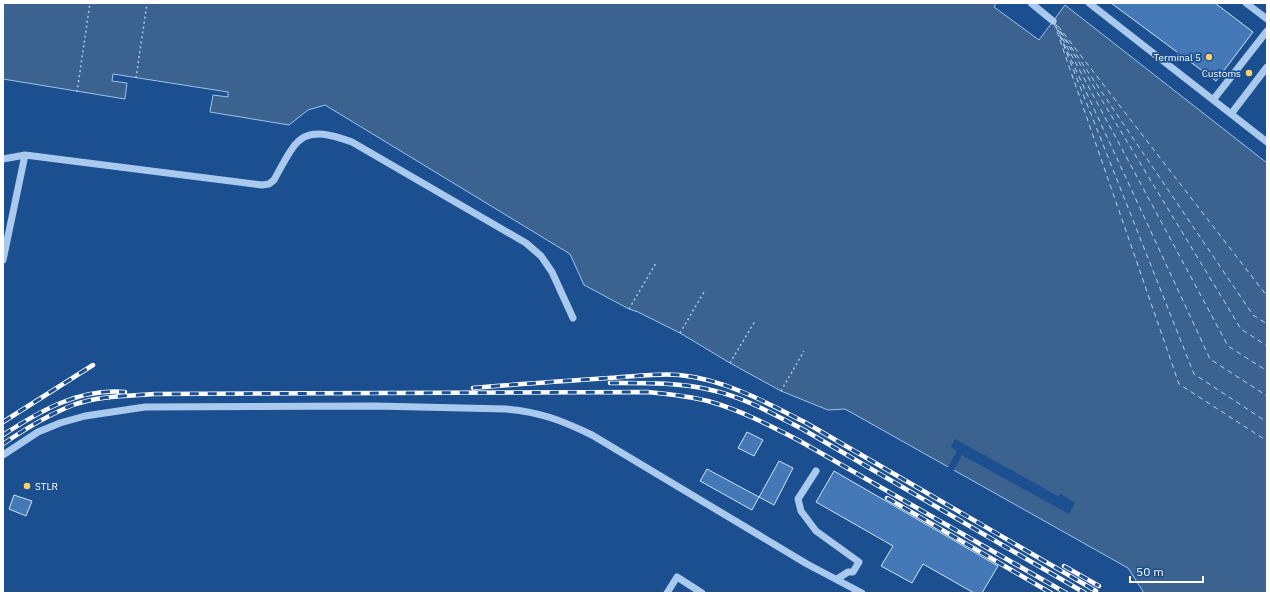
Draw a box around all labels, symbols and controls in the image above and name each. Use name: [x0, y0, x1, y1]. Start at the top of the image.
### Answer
place label: Terminal 5: [1153, 51, 1201, 64]
marker: Terminal 5: [1204, 52, 1214, 62]
place label: Customs: [1202, 67, 1241, 80]
marker: Customs: [1244, 68, 1254, 78]
place label: STLR: [35, 480, 58, 493]
marker: STLR: [22, 481, 32, 491]
scale bar: [1130, 558, 1203, 584]
text: 50 m: [1136, 564, 1164, 579]

